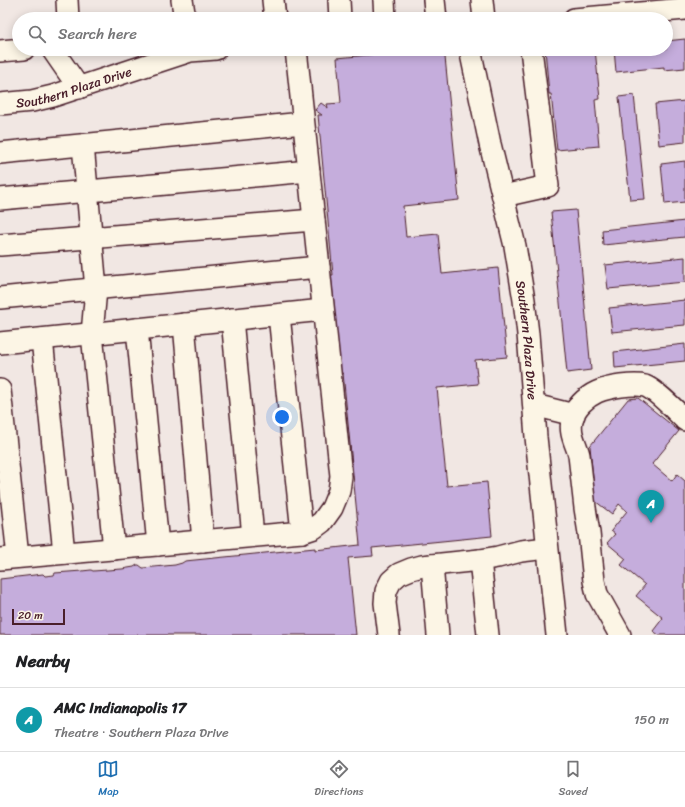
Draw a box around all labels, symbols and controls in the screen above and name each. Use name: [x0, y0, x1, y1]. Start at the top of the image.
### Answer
search box: [12, 12, 673, 56]
text: Search here: [58, 21, 137, 47]
icon: search: [26, 23, 48, 45]
street label: Southern Plaza Drive: [15, 60, 135, 114]
street label: Southern Plaza Drive: [509, 279, 544, 401]
your location: [272, 407, 292, 427]
pin: A: [638, 490, 664, 523]
text: 20 m: [18, 606, 43, 625]
scale bar: [12, 607, 65, 626]
text: Nearby: [16, 646, 70, 676]
text: AMC Indianapolis 17: [54, 695, 186, 721]
text: A: [25, 708, 33, 731]
text: 150 m: [634, 708, 669, 731]
text: Theatre · Southern Plaza Drive: [54, 721, 229, 744]
tab: Map: [97, 758, 119, 801]
tab: Directions: [314, 758, 364, 801]
tab: Saved: [559, 758, 588, 801]

